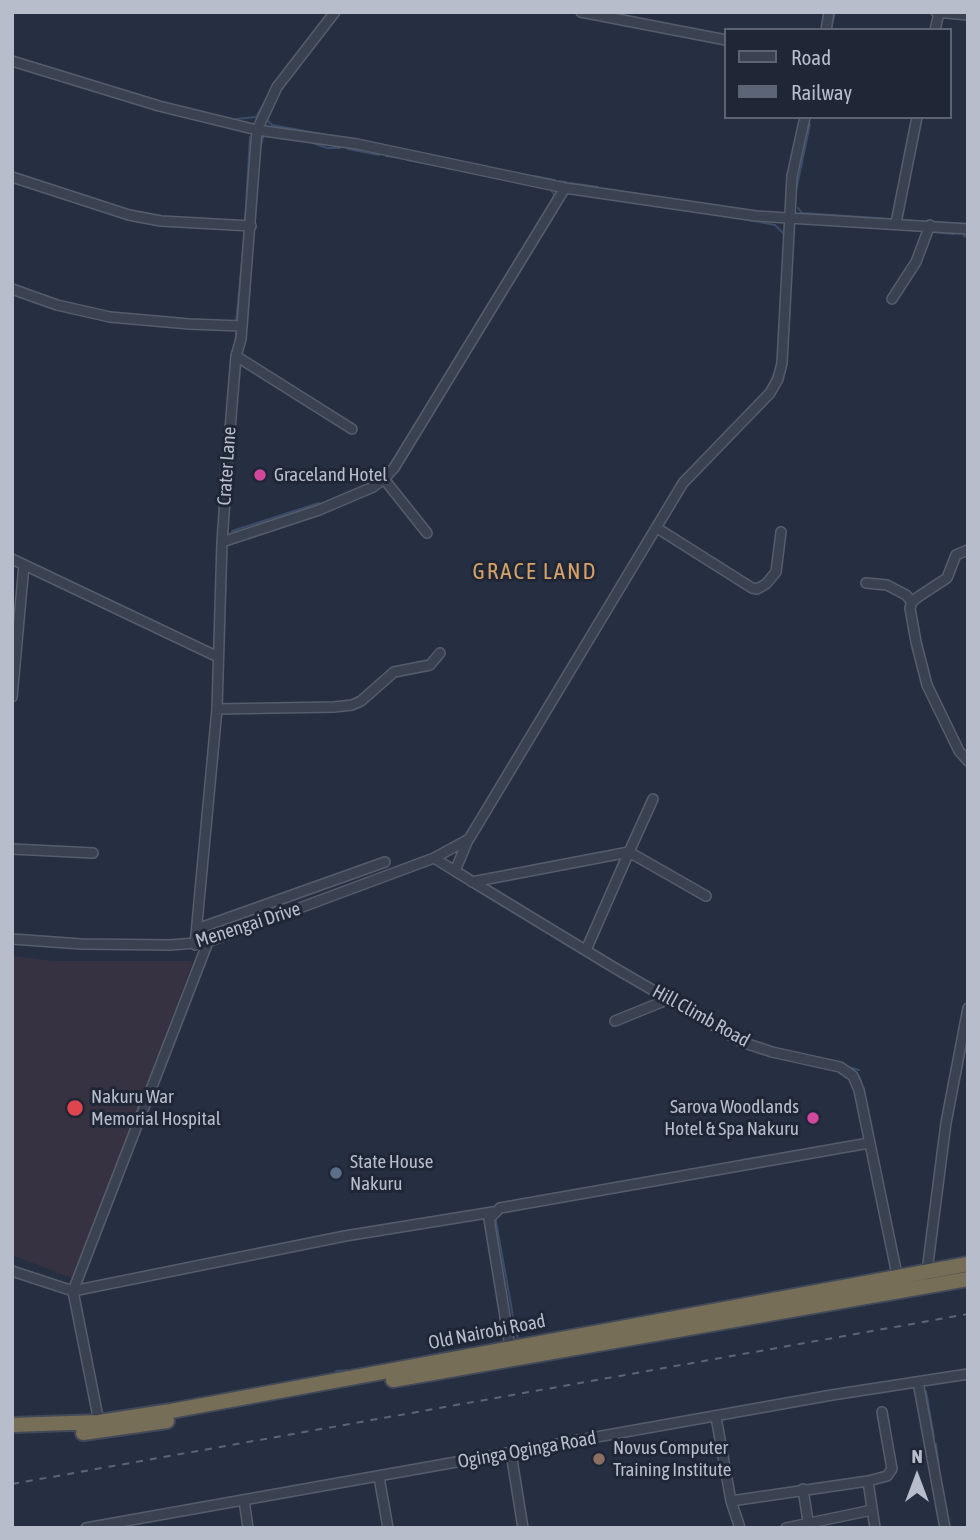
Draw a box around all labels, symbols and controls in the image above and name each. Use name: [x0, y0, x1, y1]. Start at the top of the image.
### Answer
legend: [724, 28, 952, 119]
text: Road: [791, 45, 831, 69]
text: Railway: [791, 80, 852, 104]
street label: Crater Lane: [213, 426, 241, 506]
place label: Graceland Hotel: [274, 464, 387, 486]
marker: Graceland Hotel: [252, 467, 268, 483]
district label: GRACE LAND: [474, 558, 596, 586]
street label: Menengai Drive: [193, 897, 303, 953]
street label: Hill Climb Road: [648, 980, 754, 1052]
place label: Nakuru War Memorial Hospital: [91, 1086, 221, 1130]
place label: Sarova Woodlands Hotel & Spa Nakuru: [664, 1096, 799, 1140]
marker: Nakuru War Memorial Hospital: [65, 1098, 85, 1118]
marker: Sarova Woodlands Hotel & Spa Nakuru: [805, 1110, 821, 1126]
place label: State House Nakuru: [350, 1151, 433, 1195]
marker: State House Nakuru: [328, 1165, 344, 1181]
street label: Old Nairobi Road: [427, 1309, 547, 1355]
street label: Oginga Oginga Road: [456, 1427, 598, 1473]
place label: Novus Computer Training Institute: [613, 1437, 731, 1481]
north arrow: [882, 1442, 952, 1512]
text: N: [911, 1445, 923, 1467]
marker: Novus Computer Training Institute: [591, 1451, 607, 1467]

